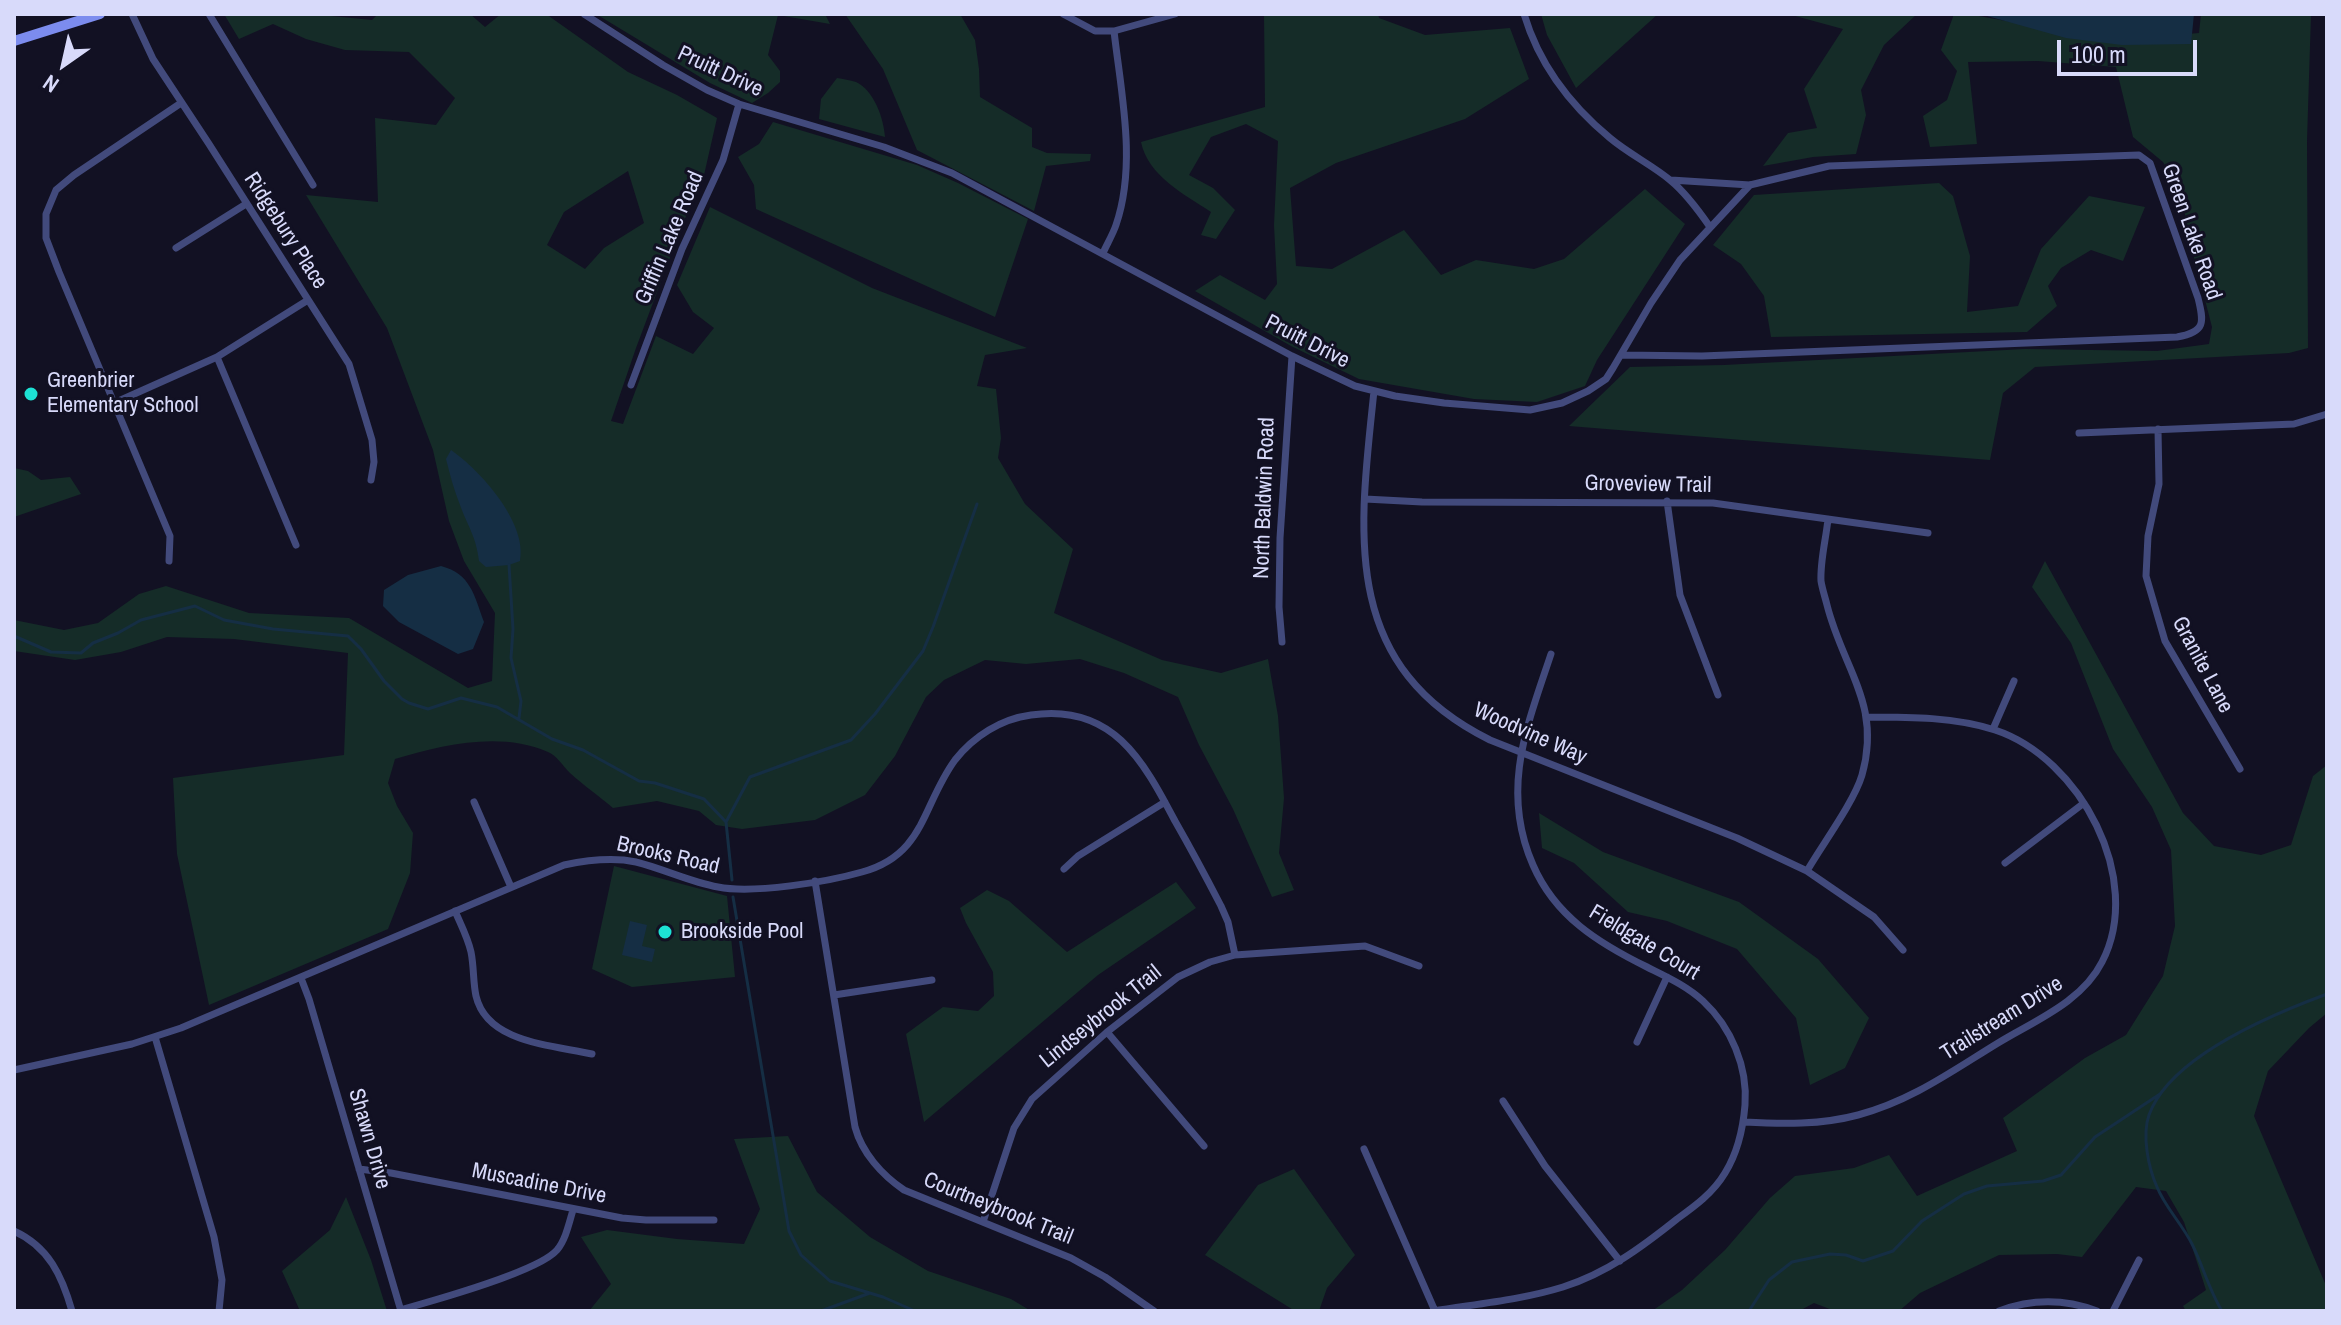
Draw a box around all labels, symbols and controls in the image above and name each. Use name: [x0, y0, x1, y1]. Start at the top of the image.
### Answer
north arrow: [24, 24, 104, 104]
scale bar: [2061, 24, 2201, 74]
text: 100 m: [2071, 38, 2126, 70]
street label: Pruitt Drive: [673, 41, 767, 103]
text: N: [37, 68, 64, 100]
street label: Green Lake Road: [2155, 160, 2227, 304]
street label: Griffin Lake Road: [630, 167, 710, 309]
street label: Ridgebury Place: [238, 168, 332, 294]
street label: Pruitt Drive: [1260, 310, 1354, 374]
place label: Greenbrier Elementary School: [47, 368, 198, 420]
marker: Greenbrier Elementary School: [22, 385, 40, 403]
street label: North Baldwin Road: [1249, 417, 1281, 579]
street label: Groveview Trail: [1584, 471, 1712, 499]
street label: Granite Lane: [2166, 612, 2238, 718]
street label: Woodvine Way: [1469, 697, 1591, 771]
street label: Brooks Road: [614, 831, 722, 881]
street label: Fieldgate Court: [1584, 900, 1704, 986]
place label: Brookside Pool: [681, 919, 803, 945]
marker: Brookside Pool: [656, 923, 674, 941]
street label: Lindseybrook Trail: [1035, 960, 1167, 1074]
street label: Trailstream Drive: [1936, 971, 2068, 1067]
street label: Shawn Drive: [342, 1086, 396, 1192]
street label: Muscadine Drive: [470, 1158, 608, 1210]
street label: Courtneybrook Trail: [919, 1167, 1077, 1251]

